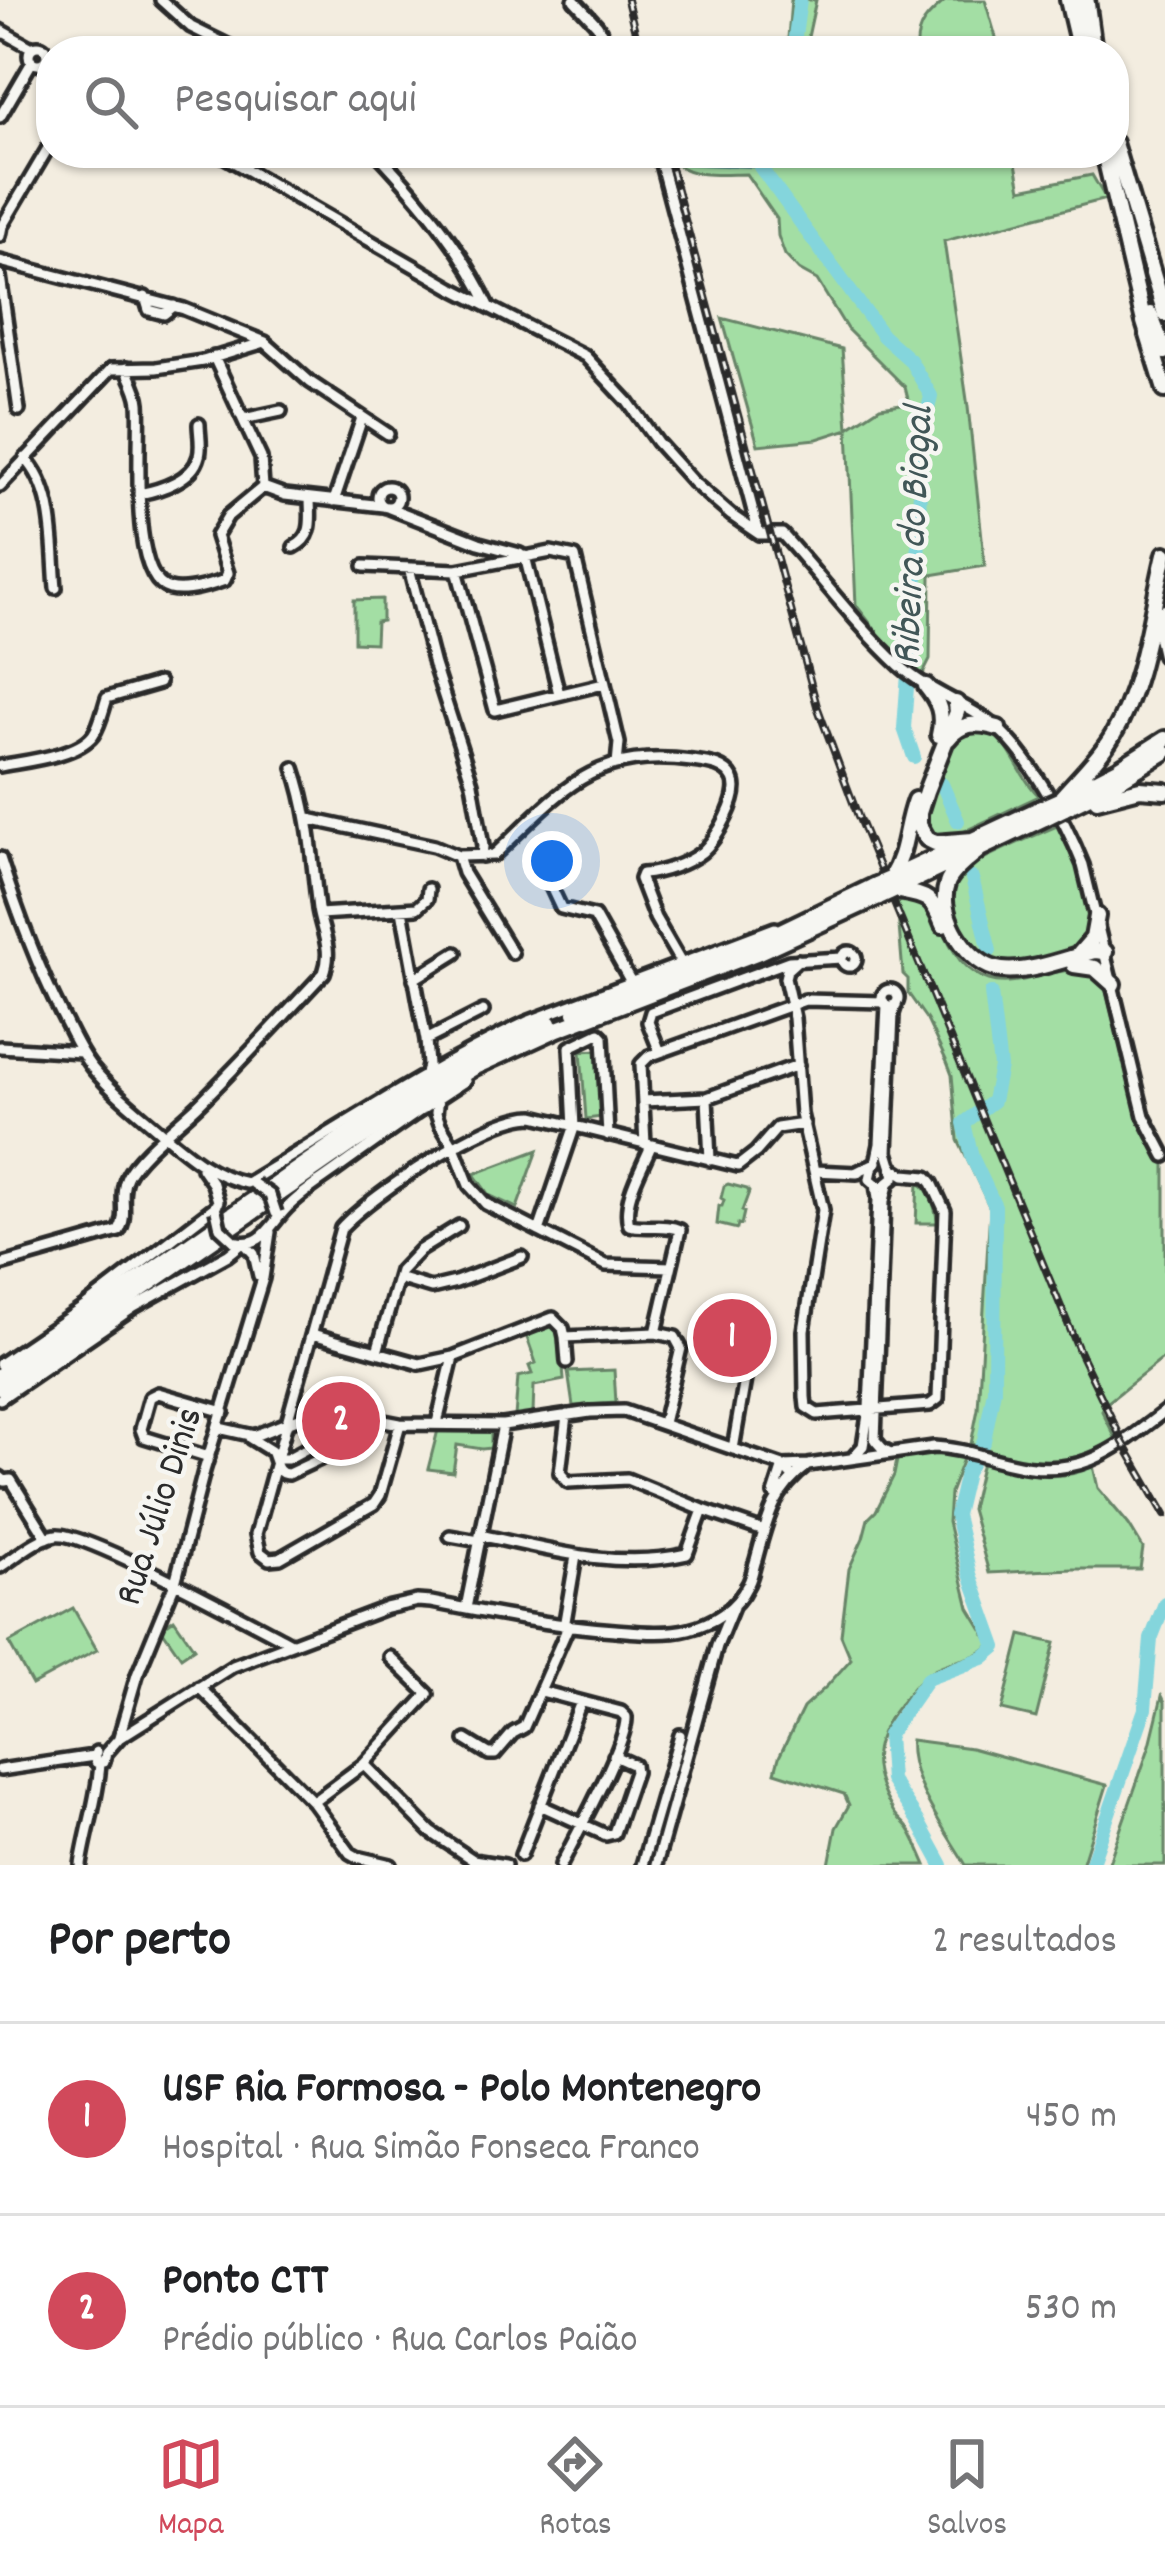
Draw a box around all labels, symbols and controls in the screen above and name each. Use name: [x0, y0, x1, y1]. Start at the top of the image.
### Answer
search box: [36, 36, 1129, 168]
icon: search: [78, 69, 144, 135]
text: Pesquisar aqui: [174, 70, 417, 134]
water label: Ribeira do Biogal: [879, 402, 953, 667]
your location: [522, 831, 582, 891]
pin: 1: [693, 1293, 771, 1383]
pin: 2: [302, 1376, 380, 1466]
street label: Rua Júlio Dinis: [104, 1401, 220, 1613]
text: Por perto: [48, 1907, 231, 1979]
text: 2 resultados: [932, 1916, 1117, 1971]
text: USF Ria Formosa - Polo Montenegro: [162, 2059, 761, 2123]
text: 1: [83, 2091, 91, 2146]
text: 450 m: [1026, 2091, 1117, 2146]
text: Hospital · Rua Simão Fonseca Franco: [162, 2123, 700, 2178]
text: Ponto CTT: [162, 2251, 328, 2315]
text: 2: [78, 2283, 96, 2338]
text: 530 m: [1025, 2283, 1117, 2338]
text: Prédio público · Rua Carlos Paião: [162, 2315, 638, 2370]
tab: Mapa: [158, 2431, 224, 2550]
tab: Rotas: [539, 2431, 612, 2550]
tab: Salvos: [927, 2431, 1007, 2550]

